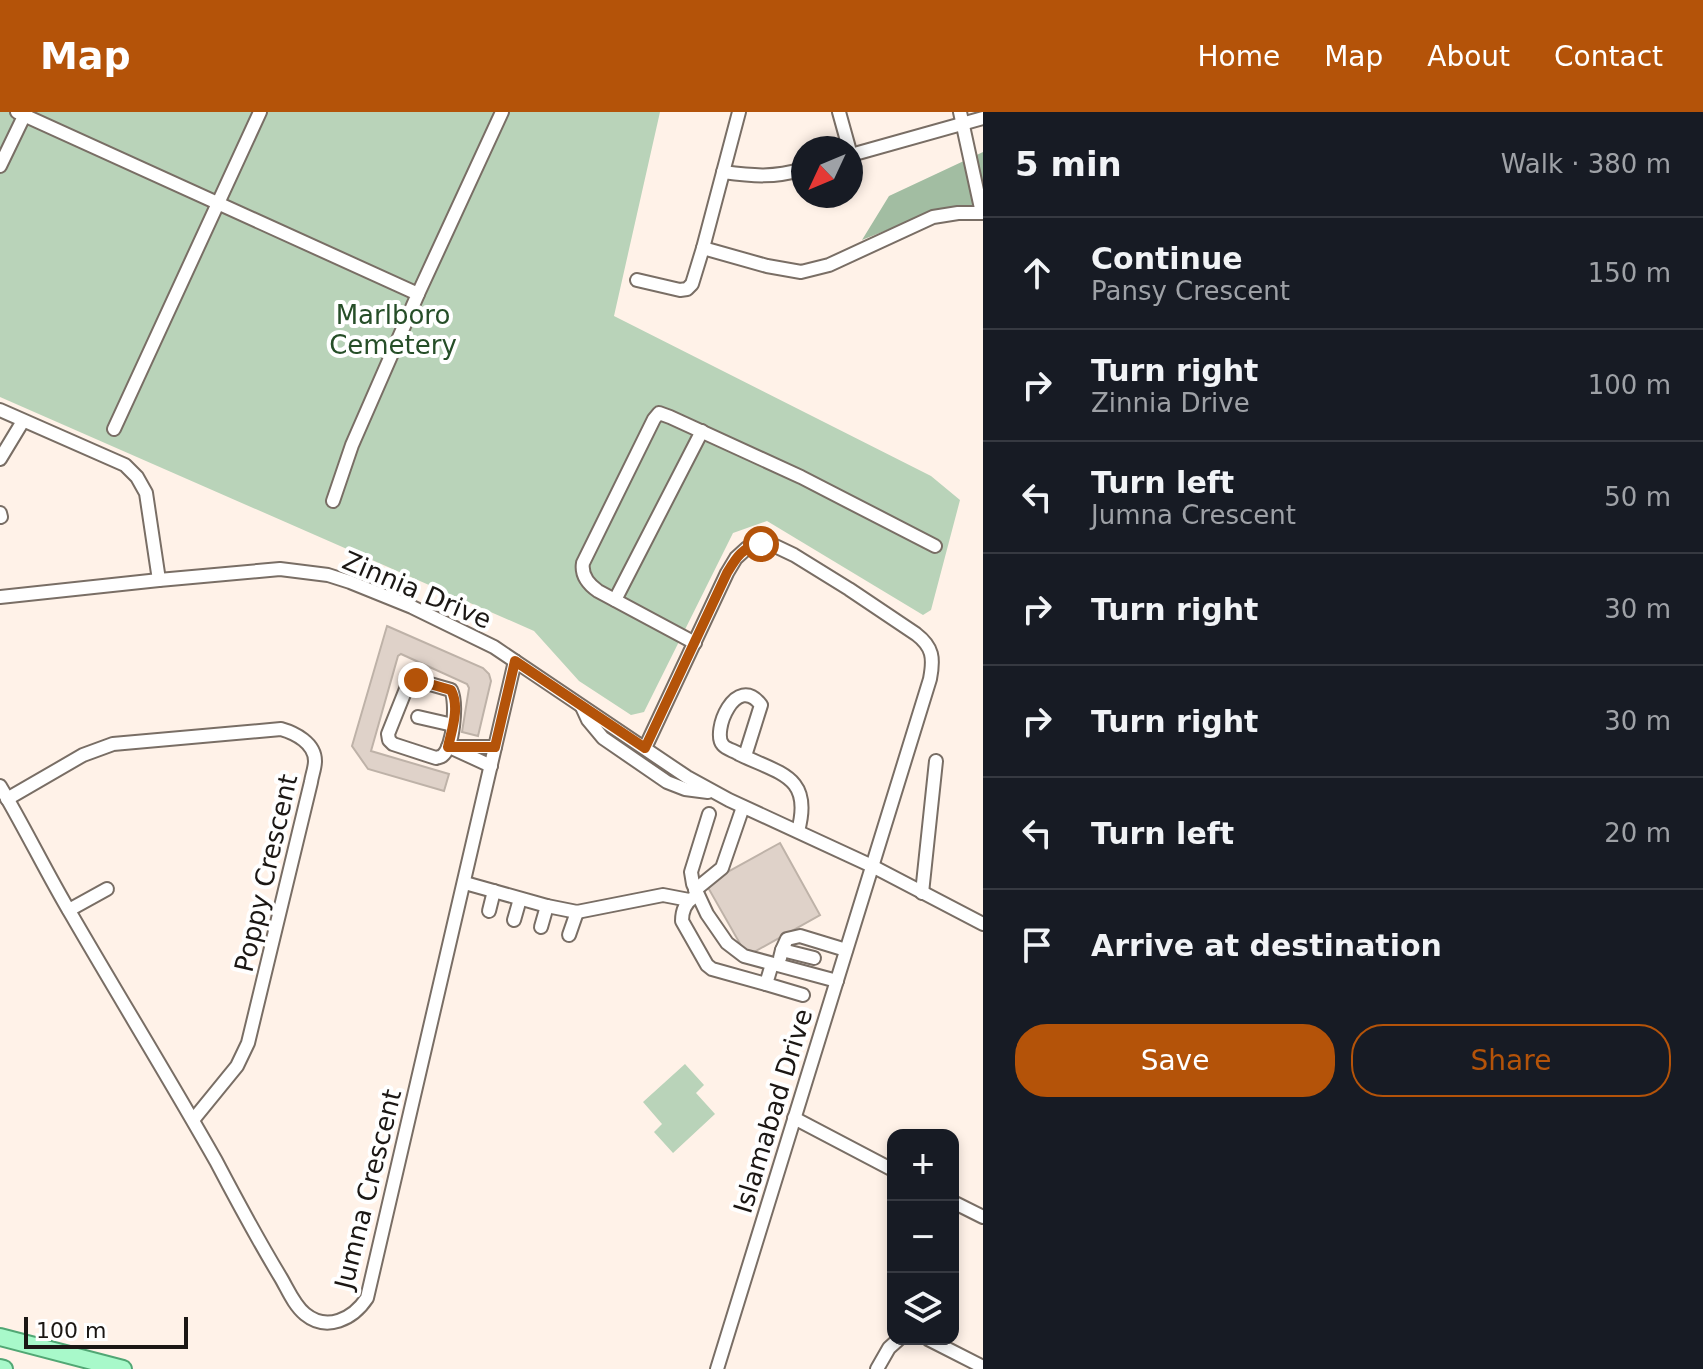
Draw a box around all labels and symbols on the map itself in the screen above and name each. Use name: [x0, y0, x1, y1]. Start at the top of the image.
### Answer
north arrow: [791, 136, 863, 208]
park label: Marlboro Cemetery: [329, 300, 457, 360]
route start: [743, 526, 779, 562]
street label: Zinnia Drive: [338, 545, 496, 635]
route end: [398, 662, 434, 698]
street label: Poppy Crescent: [229, 771, 303, 975]
street label: Islamabad Drive: [728, 1005, 818, 1217]
street label: Jumna Crescent: [328, 1086, 407, 1294]
scale bar: [24, 1313, 188, 1349]

